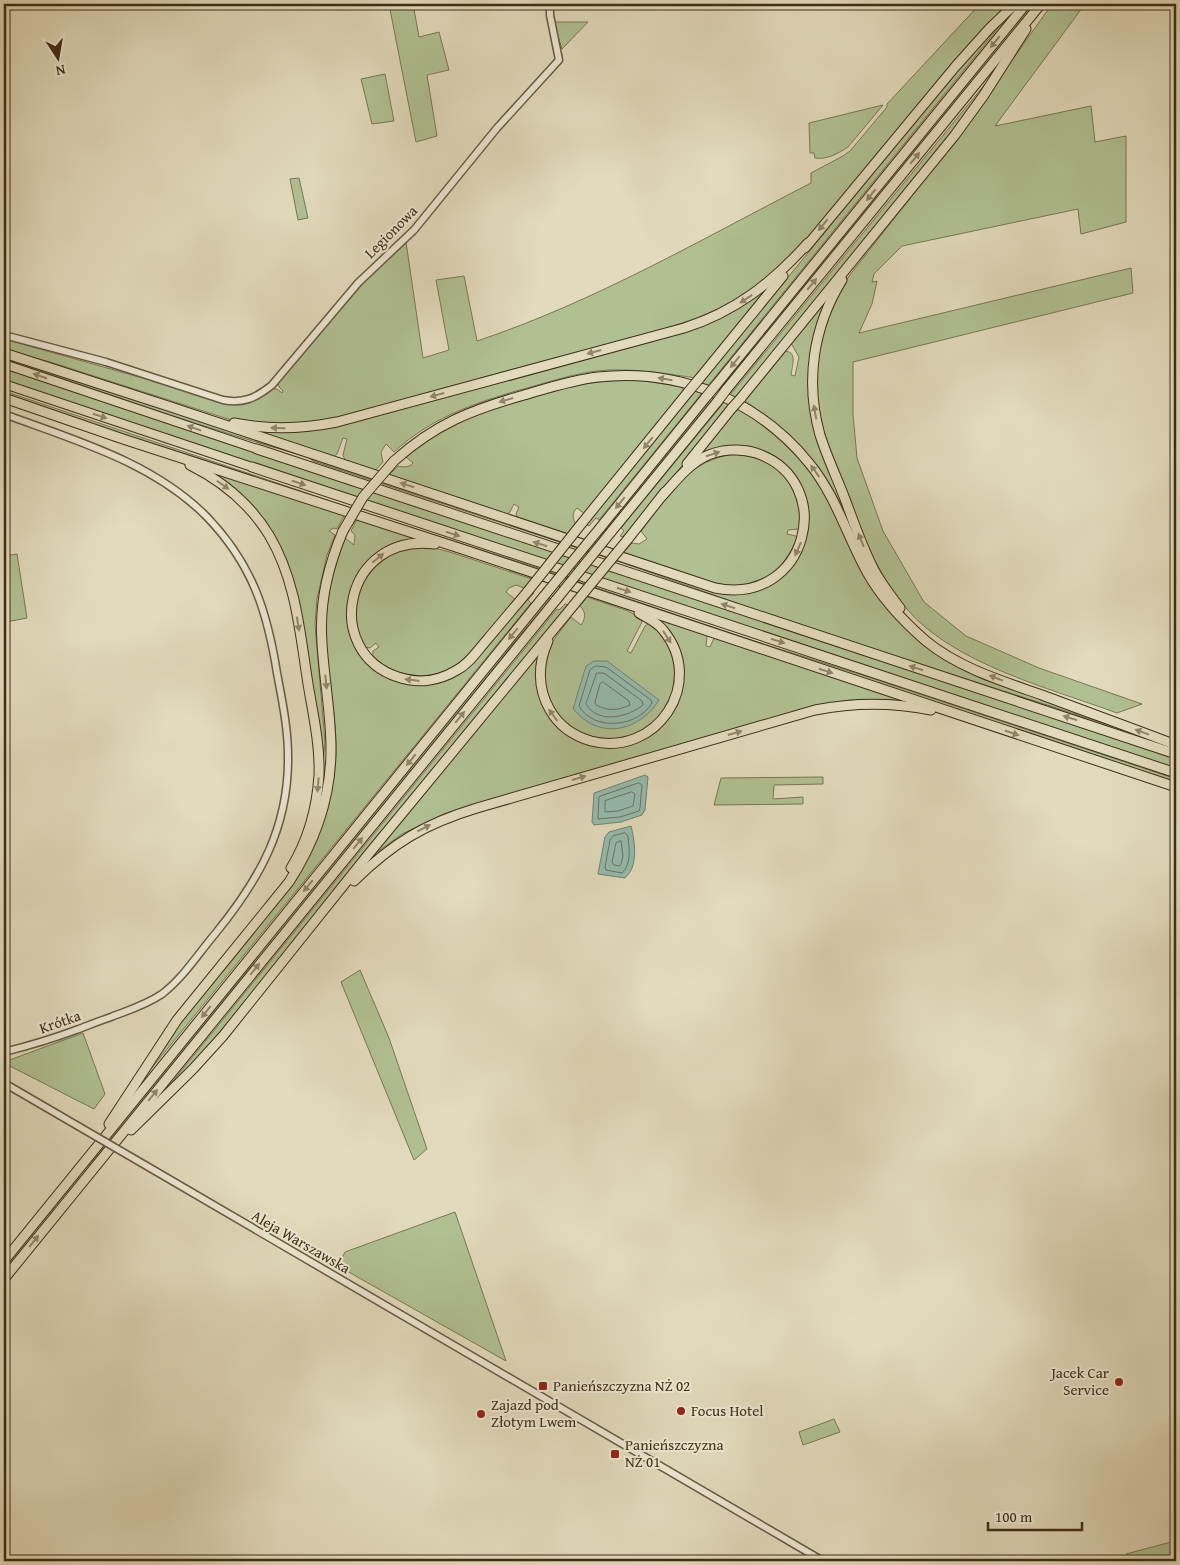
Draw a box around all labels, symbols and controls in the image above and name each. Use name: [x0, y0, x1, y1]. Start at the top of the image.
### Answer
north arrow: [32, 32, 82, 82]
one-way arrow: [990, 35, 1001, 48]
text: N: [53, 60, 67, 82]
one-way arrow: [909, 152, 920, 165]
one-way arrow: [865, 188, 876, 201]
street label: Legionowa: [360, 201, 422, 263]
one-way arrow: [818, 219, 829, 232]
one-way arrow: [807, 278, 818, 291]
one-way arrow: [739, 294, 753, 304]
one-way arrow: [586, 349, 601, 357]
one-way arrow: [729, 355, 740, 368]
one-way arrow: [32, 372, 47, 380]
one-way arrow: [657, 374, 673, 382]
one-way arrow: [429, 391, 444, 399]
one-way arrow: [498, 396, 514, 404]
one-way arrow: [811, 404, 819, 420]
one-way arrow: [92, 413, 107, 420]
one-way arrow: [186, 424, 201, 432]
one-way arrow: [270, 424, 286, 432]
one-way arrow: [642, 436, 653, 449]
one-way arrow: [705, 450, 720, 458]
one-way arrow: [809, 465, 820, 478]
one-way arrow: [291, 479, 306, 487]
one-way arrow: [217, 480, 230, 490]
one-way arrow: [399, 481, 414, 489]
one-way arrow: [615, 496, 626, 509]
one-way arrow: [446, 530, 461, 538]
one-way arrow: [857, 532, 865, 547]
one-way arrow: [533, 539, 548, 547]
one-way arrow: [793, 542, 801, 556]
one-way arrow: [371, 552, 384, 563]
one-way arrow: [616, 587, 631, 594]
one-way arrow: [720, 602, 735, 610]
one-way arrow: [295, 616, 303, 632]
one-way arrow: [508, 627, 519, 640]
one-way arrow: [663, 630, 672, 644]
one-way arrow: [771, 637, 786, 645]
one-way arrow: [908, 663, 923, 671]
one-way arrow: [819, 667, 834, 675]
one-way arrow: [322, 674, 330, 690]
one-way arrow: [988, 674, 1003, 682]
one-way arrow: [403, 676, 419, 684]
one-way arrow: [548, 708, 558, 722]
one-way arrow: [455, 711, 466, 724]
one-way arrow: [1062, 714, 1077, 722]
one-way arrow: [727, 728, 742, 736]
one-way arrow: [1134, 728, 1149, 736]
one-way arrow: [1005, 730, 1020, 737]
one-way arrow: [405, 753, 416, 766]
one-way arrow: [571, 774, 586, 782]
one-way arrow: [314, 777, 322, 793]
one-way arrow: [417, 824, 431, 832]
one-way arrow: [352, 837, 363, 850]
one-way arrow: [303, 880, 314, 893]
one-way arrow: [250, 963, 261, 976]
street label: Krótka: [36, 1005, 83, 1038]
one-way arrow: [200, 1006, 211, 1019]
one-way arrow: [147, 1089, 158, 1102]
street label: Aleja Warszawska: [248, 1205, 355, 1278]
one-way arrow: [29, 1235, 40, 1248]
place label: Jacek Car Service: [1049, 1362, 1109, 1400]
place label: Panieńszczyzna NŻ 02: [553, 1375, 690, 1396]
marker: Jacek Car Service: [1113, 1376, 1125, 1388]
marker: Panieńszczyzna NŻ 02: [537, 1380, 549, 1392]
place label: Zajazd pod Złotym Lwem: [491, 1394, 577, 1432]
place label: Focus Hotel: [691, 1400, 764, 1421]
marker: Focus Hotel: [675, 1405, 687, 1417]
marker: Zajazd pod Złotym Lwem: [475, 1408, 487, 1420]
place label: Panieńszczyzna NŻ 01: [625, 1434, 724, 1472]
marker: Panieńszczyzna NŻ 01: [609, 1448, 621, 1460]
scale bar: [988, 1500, 1081, 1532]
text: 100 m: [995, 1506, 1033, 1527]

